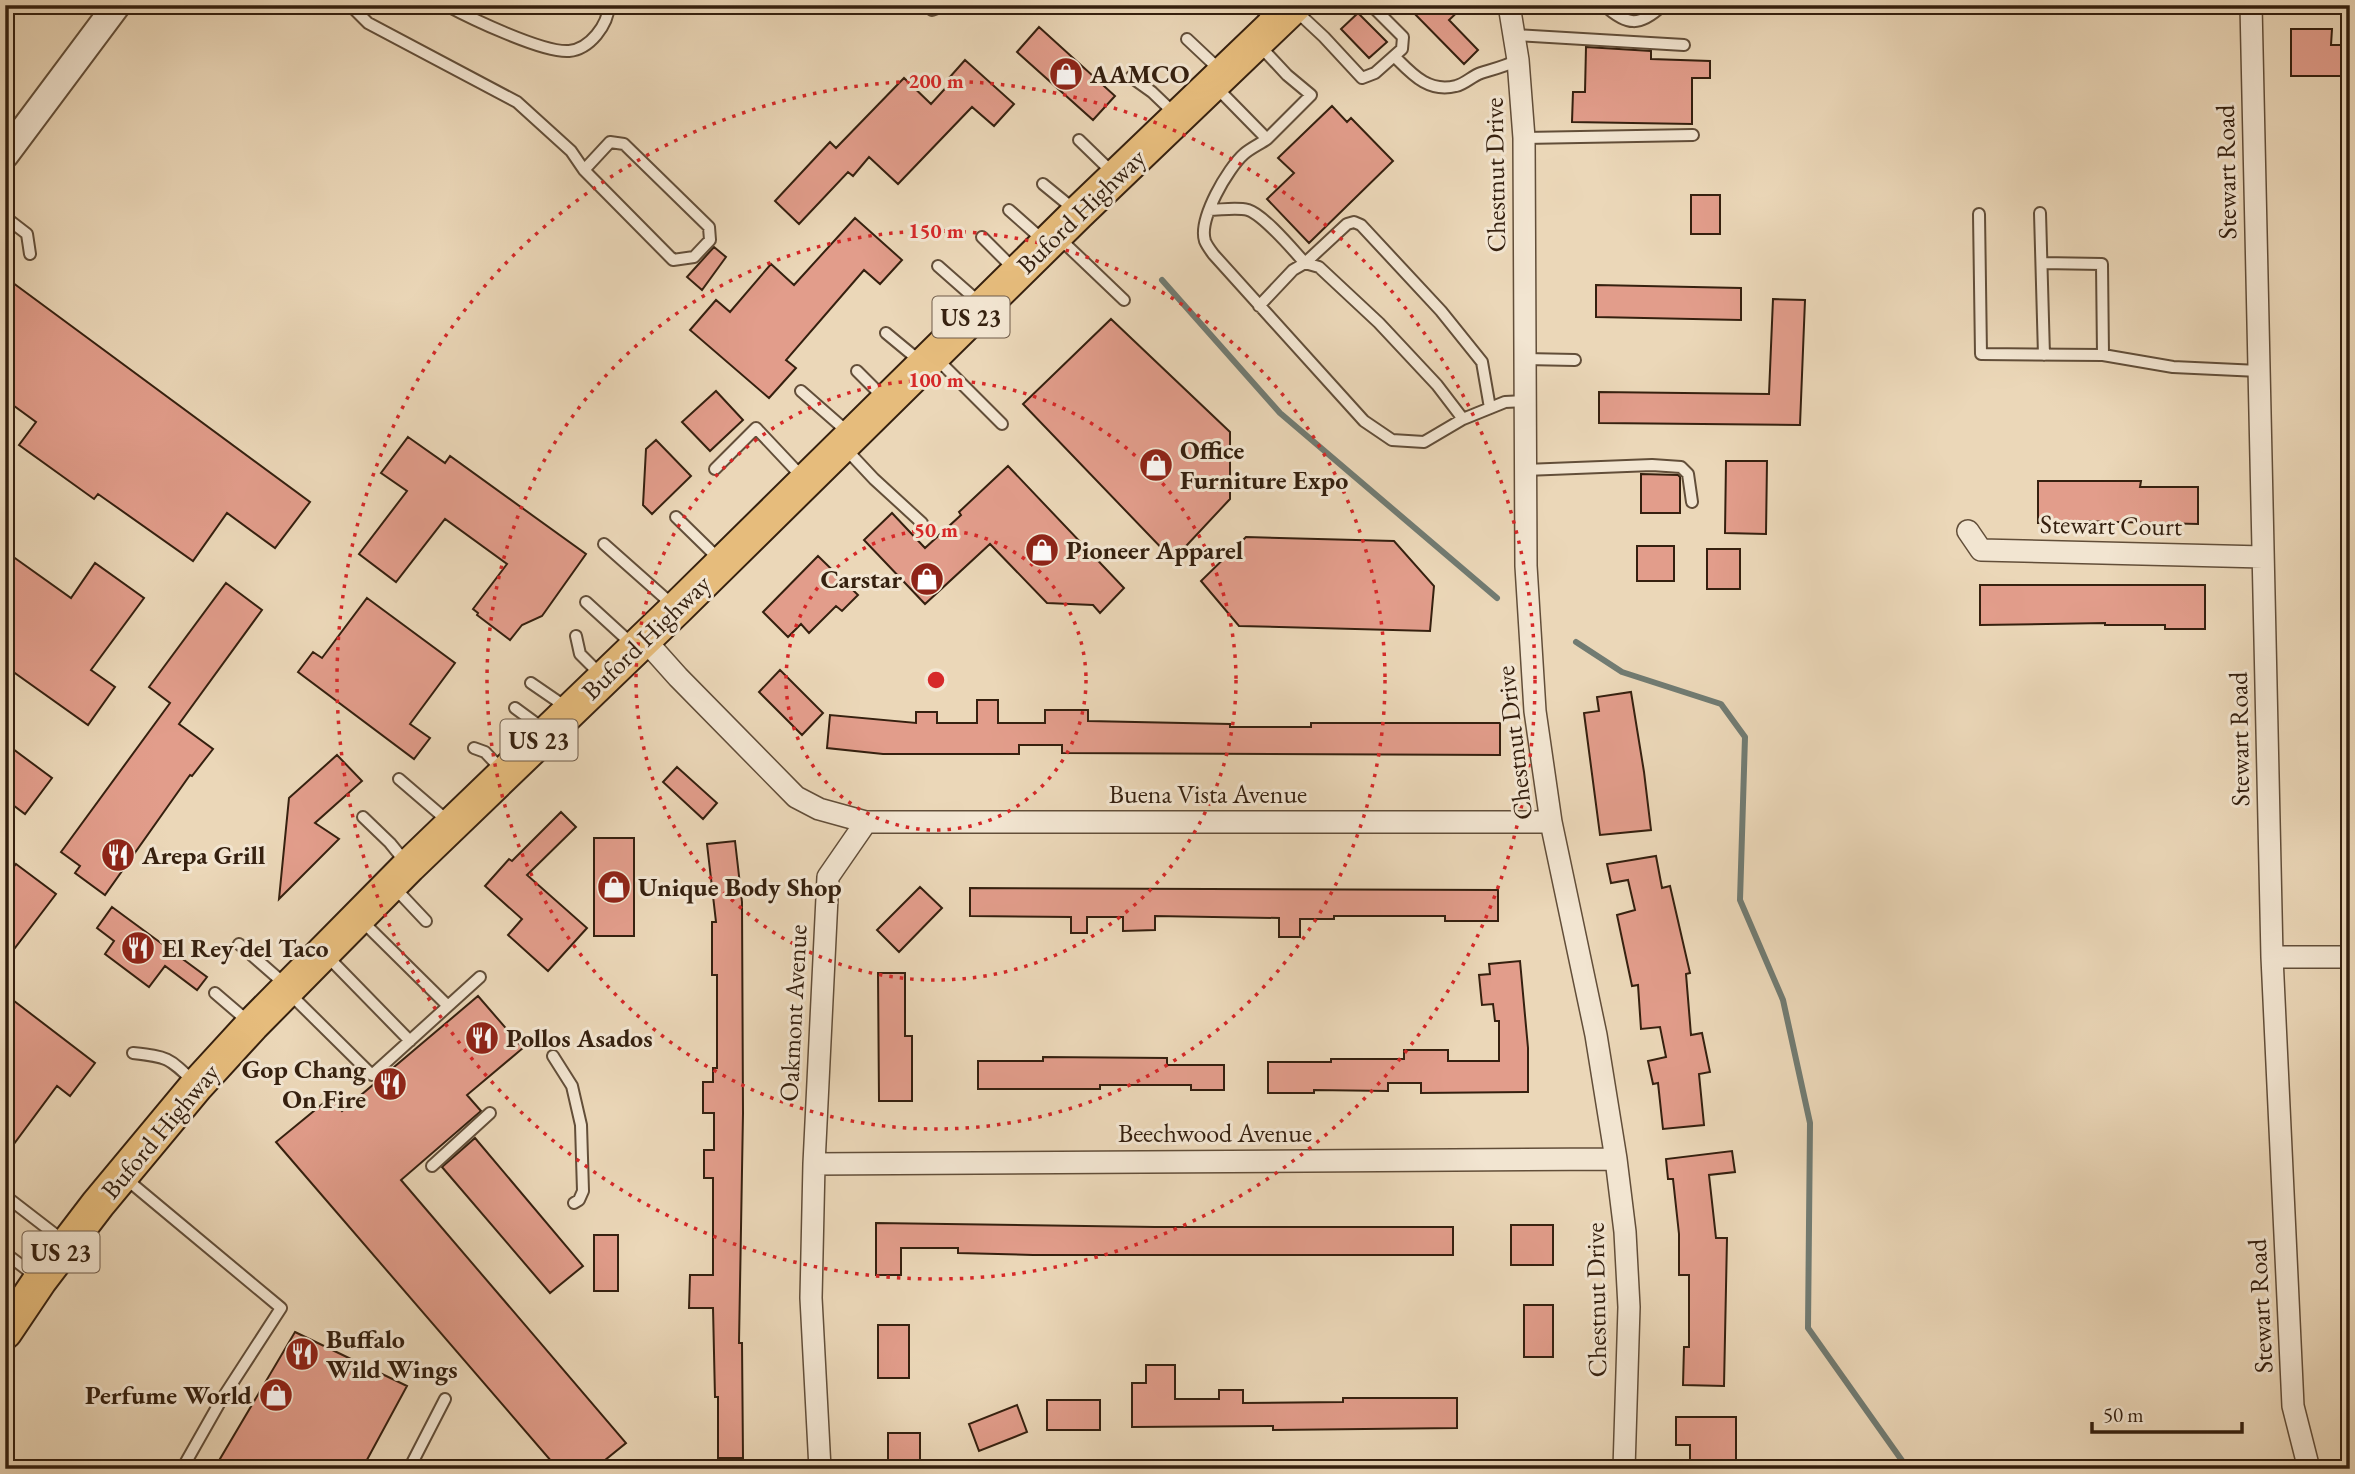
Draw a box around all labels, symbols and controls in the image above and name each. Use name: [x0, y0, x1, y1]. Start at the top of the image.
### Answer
shop icon: AAMCO: [1047, 55, 1085, 93]
place label: AAMCO: [1089, 57, 1189, 91]
text: 200 m: [908, 67, 964, 94]
street label: Chestnut Drive: [1477, 97, 1513, 253]
street label: Stewart Road: [2208, 104, 2244, 240]
street label: Buford Highway: [1009, 140, 1153, 281]
text: 150 m: [908, 217, 964, 244]
road number: US 23: [932, 296, 1010, 338]
text: 100 m: [908, 366, 964, 393]
place label: Office Furniture Expo: [1180, 433, 1348, 497]
shop icon: Office Furniture Expo: [1137, 446, 1175, 484]
street label: Stewart Court: [2040, 507, 2182, 543]
text: 50 m: [914, 516, 958, 543]
shop icon: Pioneer Apparel: [1023, 531, 1061, 569]
place label: Pioneer Apparel: [1066, 533, 1243, 567]
shop icon: Carstar: [908, 560, 946, 598]
place label: Carstar: [820, 562, 902, 596]
street label: Buford Highway: [574, 566, 718, 707]
street label: Chestnut Drive: [1488, 664, 1540, 822]
centre of rings: [924, 668, 948, 692]
street label: Stewart Road: [2221, 671, 2257, 807]
road number: US 23: [500, 720, 578, 760]
street label: Buena Vista Avenue: [1109, 777, 1307, 811]
restaurant icon: Arepa Grill: [99, 836, 137, 874]
place label: Arepa Grill: [141, 838, 265, 872]
shop icon: Unique Body Shop: [595, 868, 633, 906]
place label: Unique Body Shop: [638, 870, 842, 904]
street label: Oakmont Avenue: [771, 924, 815, 1102]
restaurant icon: El Rey del Taco: [119, 929, 157, 967]
place label: El Rey del Taco: [162, 931, 329, 965]
restaurant icon: Pollos Asados: [463, 1019, 501, 1057]
place label: Pollos Asados: [506, 1021, 653, 1055]
place label: Gop Chang On Fire: [242, 1052, 367, 1116]
street label: Buford Highway: [93, 1056, 227, 1206]
restaurant icon: Gop Chang On Fire: [371, 1065, 409, 1103]
street label: Beechwood Avenue: [1118, 1116, 1312, 1150]
street label: Chestnut Drive: [1578, 1222, 1614, 1378]
road number: US 23: [22, 1232, 100, 1272]
street label: Stewart Road: [2239, 1237, 2281, 1374]
place label: Buffalo Wild Wings: [326, 1322, 458, 1386]
restaurant icon: Buffalo Wild Wings: [283, 1335, 321, 1373]
shop icon: Perfume World: [257, 1376, 295, 1414]
place label: Perfume World: [85, 1378, 253, 1412]
scale bar: [2092, 1390, 2243, 1434]
text: 50 m: [2103, 1401, 2144, 1428]

